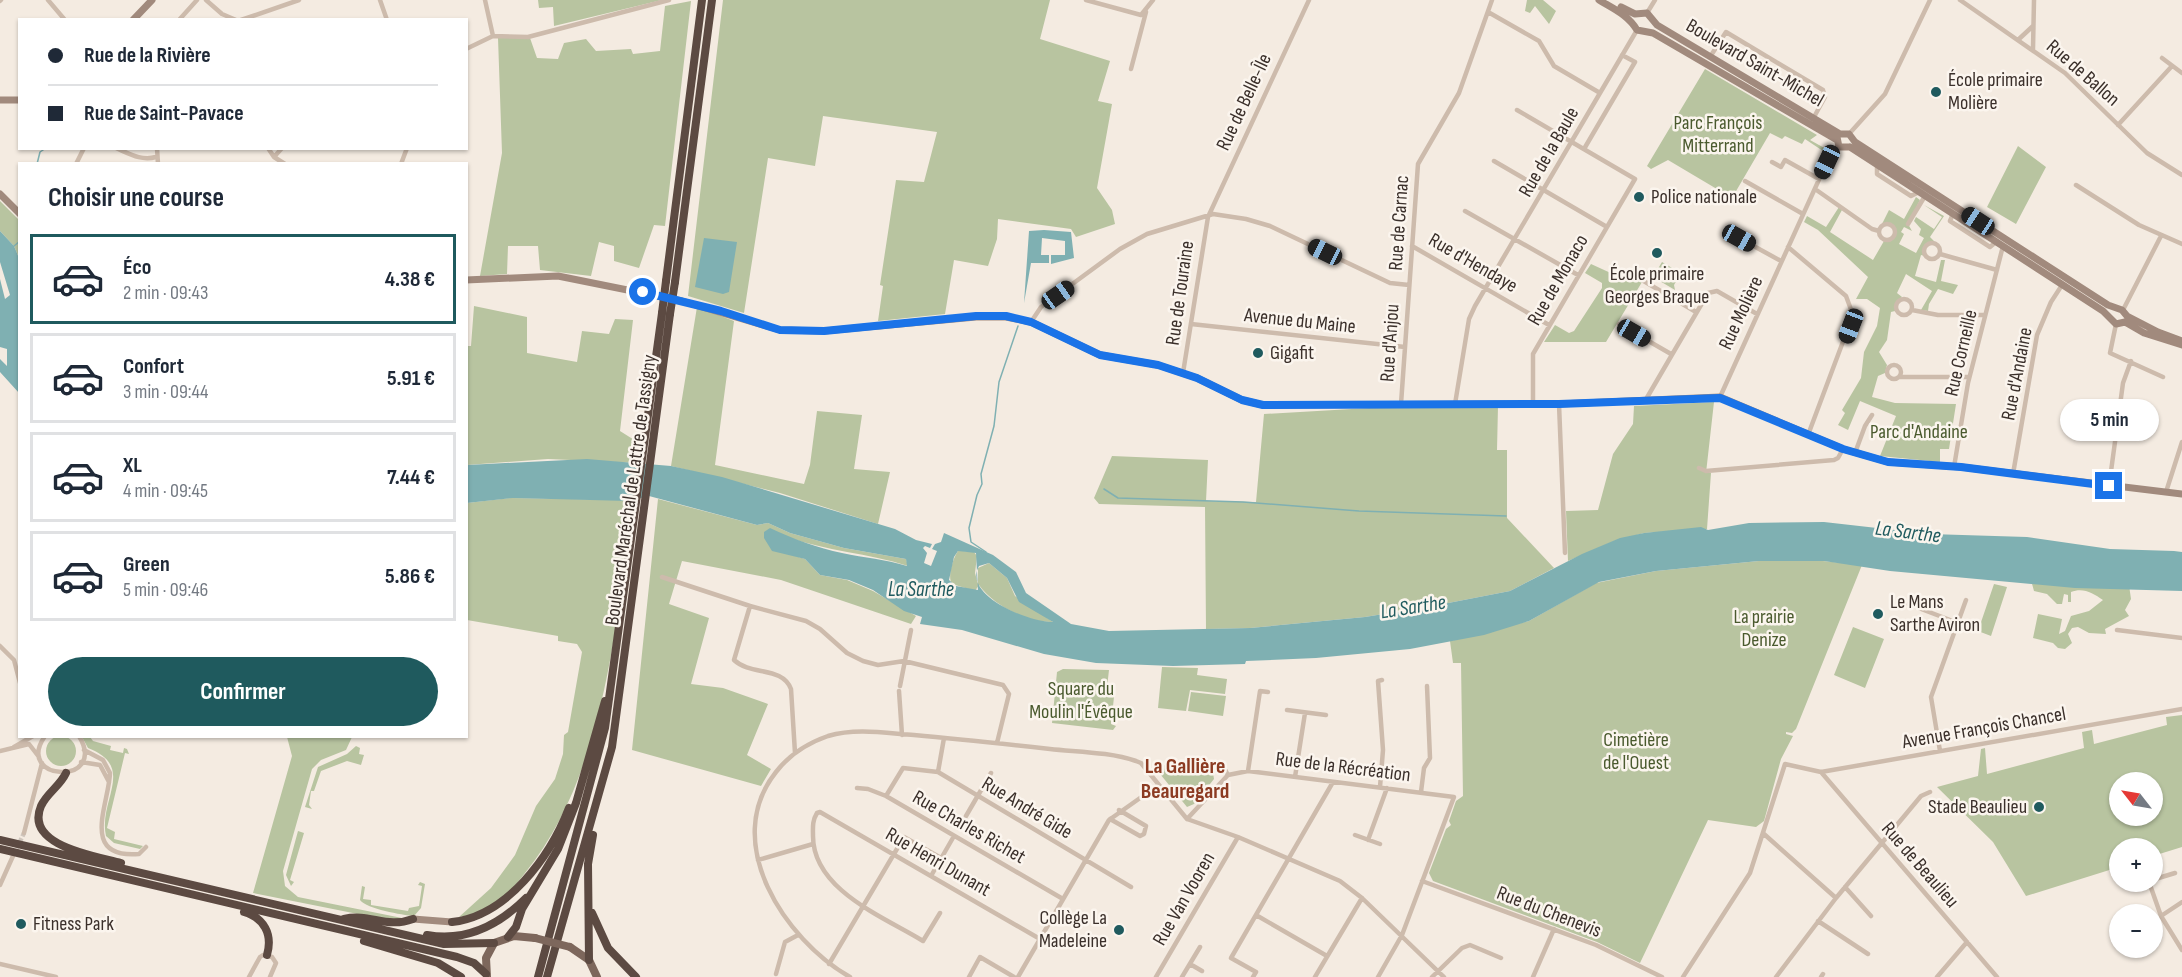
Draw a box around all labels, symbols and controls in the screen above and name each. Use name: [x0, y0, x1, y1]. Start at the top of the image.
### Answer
street label: Boulevard Saint-Michel: [1682, 14, 1828, 112]
street label: Rue de Ballon: [2041, 35, 2125, 111]
text: Rue de la Rivière: [84, 42, 211, 69]
street label: Rue de Belle-Île: [1211, 50, 1277, 154]
place label: École primaire Molière: [1948, 68, 2043, 115]
marker: École primaire Molière: [1929, 85, 1943, 99]
text: Rue de Saint-Pavace: [84, 100, 244, 127]
street label: Rue de la Baule: [1514, 103, 1584, 201]
park label: Parc François Mitterrand: [1674, 111, 1762, 158]
car: [1811, 142, 1843, 182]
street label: Rue de Carnac: [1384, 175, 1414, 271]
text: Choisir une course: [48, 182, 224, 214]
place label: Police nationale: [1651, 185, 1757, 209]
marker: Police nationale: [1632, 190, 1646, 204]
car: [1958, 204, 1998, 238]
car: [1719, 221, 1759, 255]
street label: Rue d'Hendaye: [1424, 228, 1522, 298]
street label: Rue de Monaco: [1522, 230, 1594, 330]
car: [1305, 236, 1345, 268]
street label: Rue de Touraine: [1161, 239, 1199, 347]
marker: École primaire Georges Braque: [1650, 246, 1664, 260]
icon: car: [51, 252, 105, 306]
text: Éco: [123, 254, 151, 281]
place label: École primaire Georges Braque: [1605, 262, 1709, 309]
text: 4.38 €: [385, 266, 435, 293]
street label: Rue Molière: [1714, 272, 1768, 354]
car: [1038, 277, 1078, 313]
route start: [629, 278, 656, 305]
text: 2 min · 09:43: [123, 281, 208, 305]
street label: Avenue du Maine: [1242, 303, 1357, 339]
street label: Rue d'Anjou: [1375, 303, 1405, 383]
car: [1836, 306, 1866, 346]
street label: Rue Corneille: [1939, 307, 1983, 399]
car: [1614, 316, 1654, 350]
street label: Rue d'Andaine: [1996, 325, 2038, 423]
place label: Gigafit: [1270, 341, 1314, 365]
marker: Gigafit: [1251, 346, 1265, 360]
icon: car: [51, 351, 105, 405]
text: Confort: [123, 353, 184, 380]
street label: Boulevard Maréchal de Lattre de Tassigny: [600, 353, 662, 627]
text: 5.91 €: [387, 365, 435, 392]
text: 3 min · 09:44: [123, 380, 208, 404]
callout: 5 min: [2060, 399, 2158, 441]
text: 5 min: [2090, 408, 2129, 432]
park label: Parc d'Andaine: [1870, 420, 1968, 444]
icon: car: [51, 450, 105, 504]
text: XL: [123, 452, 142, 479]
text: 7.44 €: [387, 464, 435, 491]
route end: [2095, 472, 2122, 499]
text: 4 min · 09:45: [123, 479, 208, 503]
water label: La Sarthe: [1874, 516, 1942, 548]
icon: car: [51, 549, 105, 603]
text: Green: [123, 551, 170, 578]
text: 5.86 €: [385, 563, 435, 590]
water label: La Sarthe: [888, 577, 954, 602]
text: 5 min · 09:46: [123, 578, 208, 602]
water label: La Sarthe: [1378, 589, 1448, 625]
place label: Le Mans Sarthe Aviron: [1890, 590, 1980, 637]
park label: La prairie Denize: [1734, 605, 1794, 652]
marker: Le Mans Sarthe Aviron: [1871, 607, 1885, 621]
button: Confirmer: [48, 657, 438, 726]
park label: Square du Moulin l'Évêque: [1029, 677, 1133, 724]
street label: Avenue François Chancel: [1899, 702, 2068, 754]
park label: Cimetière de l'Ouest: [1603, 728, 1669, 775]
street label: Rue de la Récréation: [1274, 747, 1412, 787]
district label: La Gallière Beauregard: [1141, 753, 1229, 805]
street label: Rue André Gide: [977, 772, 1077, 844]
north arrow: [2109, 772, 2163, 826]
map controls: [2109, 772, 2163, 958]
street label: Rue Charles Richet: [908, 785, 1030, 869]
place label: Stade Beaulieu: [1928, 795, 2027, 819]
marker: Stade Beaulieu: [2032, 800, 2046, 814]
street label: Rue de Beaulieu: [1876, 817, 1964, 913]
street label: Rue Henri Dunant: [881, 822, 995, 902]
button: +: [2109, 838, 2163, 892]
street label: Rue Van Vooren: [1148, 848, 1220, 950]
street label: Rue du Chenevis: [1493, 881, 1605, 943]
button: −: [2109, 904, 2163, 958]
place label: Collège La Madeleine: [1039, 906, 1107, 953]
place label: Fitness Park: [33, 912, 114, 936]
marker: Fitness Park: [14, 917, 28, 931]
marker: Collège La Madeleine: [1112, 923, 1126, 937]

